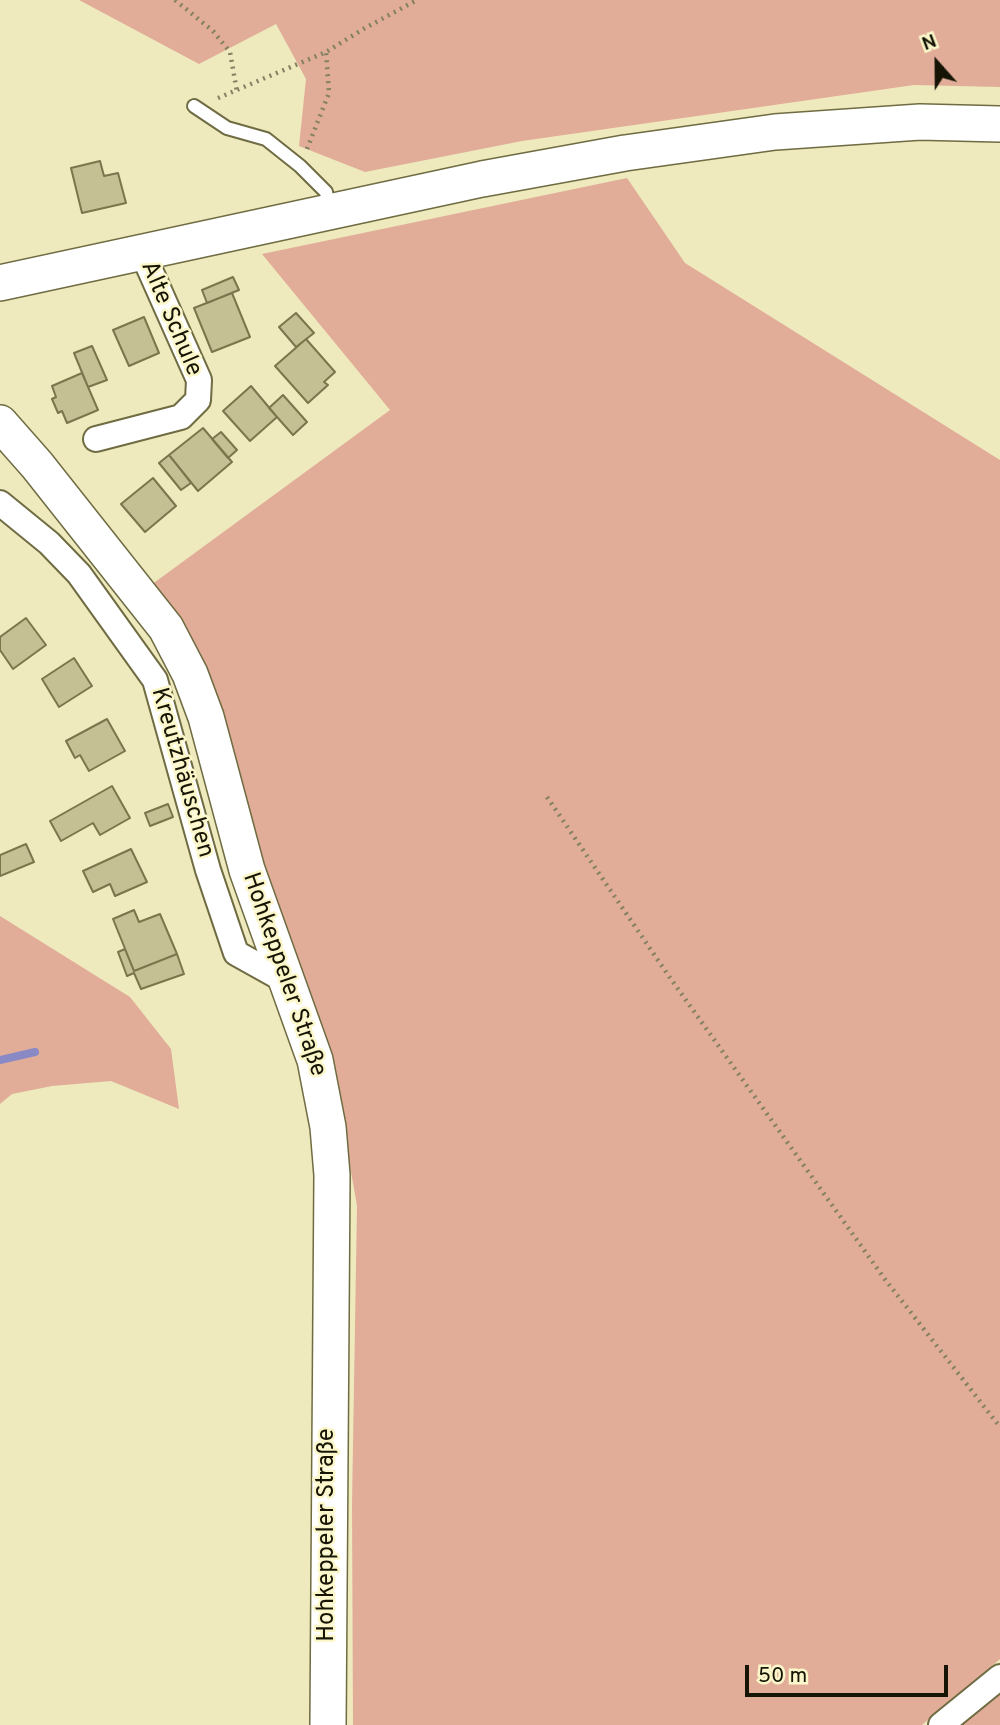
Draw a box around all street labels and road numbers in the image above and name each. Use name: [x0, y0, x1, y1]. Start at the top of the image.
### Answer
street label: Alte Schule: [133, 257, 207, 381]
street label: Kreutzhäuschen: [143, 685, 219, 861]
street label: Hohkeppeler Straße: [235, 869, 331, 1081]
street label: Hohkeppeler Straße: [314, 1428, 342, 1642]

